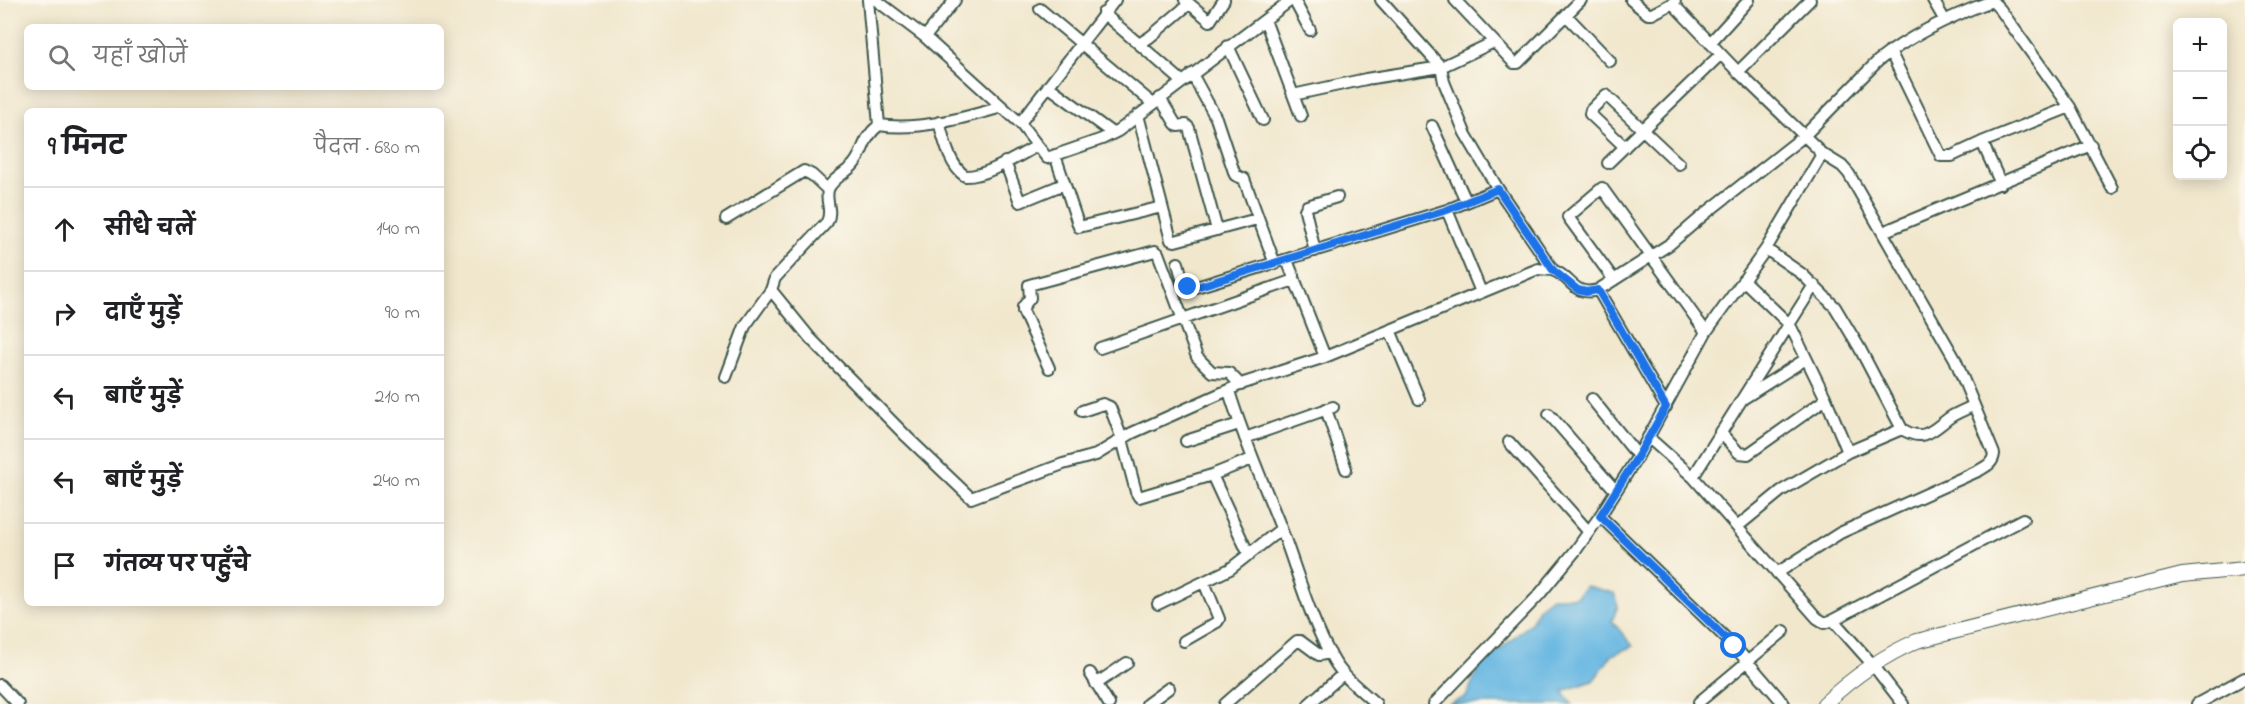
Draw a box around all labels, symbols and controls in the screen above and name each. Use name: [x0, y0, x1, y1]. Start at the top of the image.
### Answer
map controls: [2173, 18, 2227, 180]
button: +: [2173, 18, 2227, 72]
search box: [24, 24, 444, 90]
icon: search: [45, 41, 78, 74]
text: यहाँ खोजें: [93, 42, 187, 74]
button: −: [2173, 72, 2227, 126]
button: locate: [2173, 126, 2227, 180]
text: 9 मिनट: [48, 129, 125, 167]
text: पैदल · 680 m: [314, 134, 420, 163]
icon: ahead: [48, 213, 81, 246]
text: सीधे चलें: [105, 214, 195, 246]
text: 140 m: [376, 215, 420, 244]
route end: [1174, 273, 1200, 299]
icon: right: [48, 297, 81, 330]
text: दाएँ मुड़ें: [105, 298, 181, 330]
text: 90 m: [385, 299, 420, 328]
icon: left: [48, 381, 81, 414]
text: बाएँ मुड़ें: [105, 382, 182, 414]
text: 210 m: [375, 383, 420, 412]
icon: left: [48, 465, 81, 498]
text: बाएँ मुड़ें: [105, 466, 182, 498]
text: 240 m: [373, 467, 420, 496]
icon: arrive: [48, 549, 81, 582]
text: गंतव्य पर पहुँचे: [105, 550, 250, 582]
route start: [1720, 632, 1746, 658]

